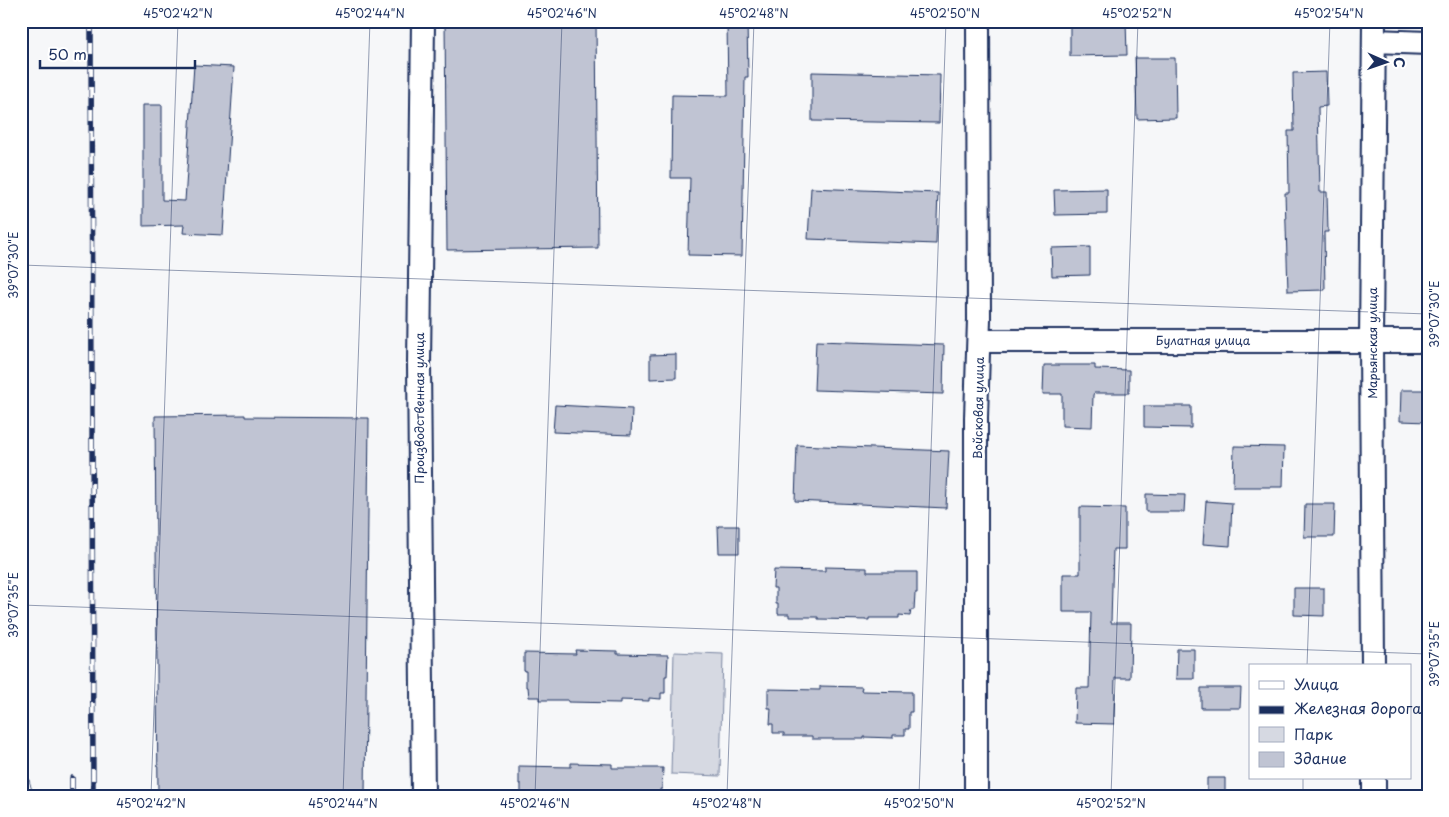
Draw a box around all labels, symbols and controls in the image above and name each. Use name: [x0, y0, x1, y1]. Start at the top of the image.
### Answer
text: 45°02'42"N: [143, 4, 213, 22]
text: 45°02'44"N: [335, 4, 405, 22]
text: 45°02'46"N: [527, 4, 597, 22]
text: 45°02'48"N: [719, 4, 789, 22]
text: 45°02'50"N: [910, 4, 980, 22]
text: 45°02'52"N: [1102, 4, 1172, 22]
text: 45°02'54"N: [1294, 4, 1364, 22]
scale bar: [40, 38, 195, 70]
north arrow: [1362, 38, 1412, 88]
text: 50 m: [48, 42, 87, 65]
text: С: [1389, 57, 1410, 68]
text: 39°07'30"E: [4, 231, 22, 299]
text: 39°07'30"E: [1425, 280, 1443, 348]
street label: Марьянская улица: [1363, 287, 1381, 399]
street label: Булатная улица: [1156, 331, 1251, 349]
street label: Производственная улица: [410, 332, 428, 484]
street label: Войсковая улица: [968, 356, 988, 459]
text: 39°07'35"E: [4, 572, 22, 638]
text: 39°07'35"E: [1425, 621, 1443, 687]
legend: [1249, 664, 1412, 780]
text: Улица: [1294, 672, 1339, 695]
text: Железная дорога: [1294, 696, 1422, 719]
text: Парк: [1294, 722, 1333, 745]
text: Здание: [1294, 746, 1347, 769]
text: 45°02'42"N: [116, 794, 186, 812]
text: 45°02'44"N: [308, 794, 378, 812]
text: 45°02'46"N: [500, 794, 570, 812]
text: 45°02'48"N: [692, 794, 762, 812]
text: 45°02'50"N: [884, 794, 954, 812]
text: 45°02'52"N: [1076, 794, 1146, 812]

